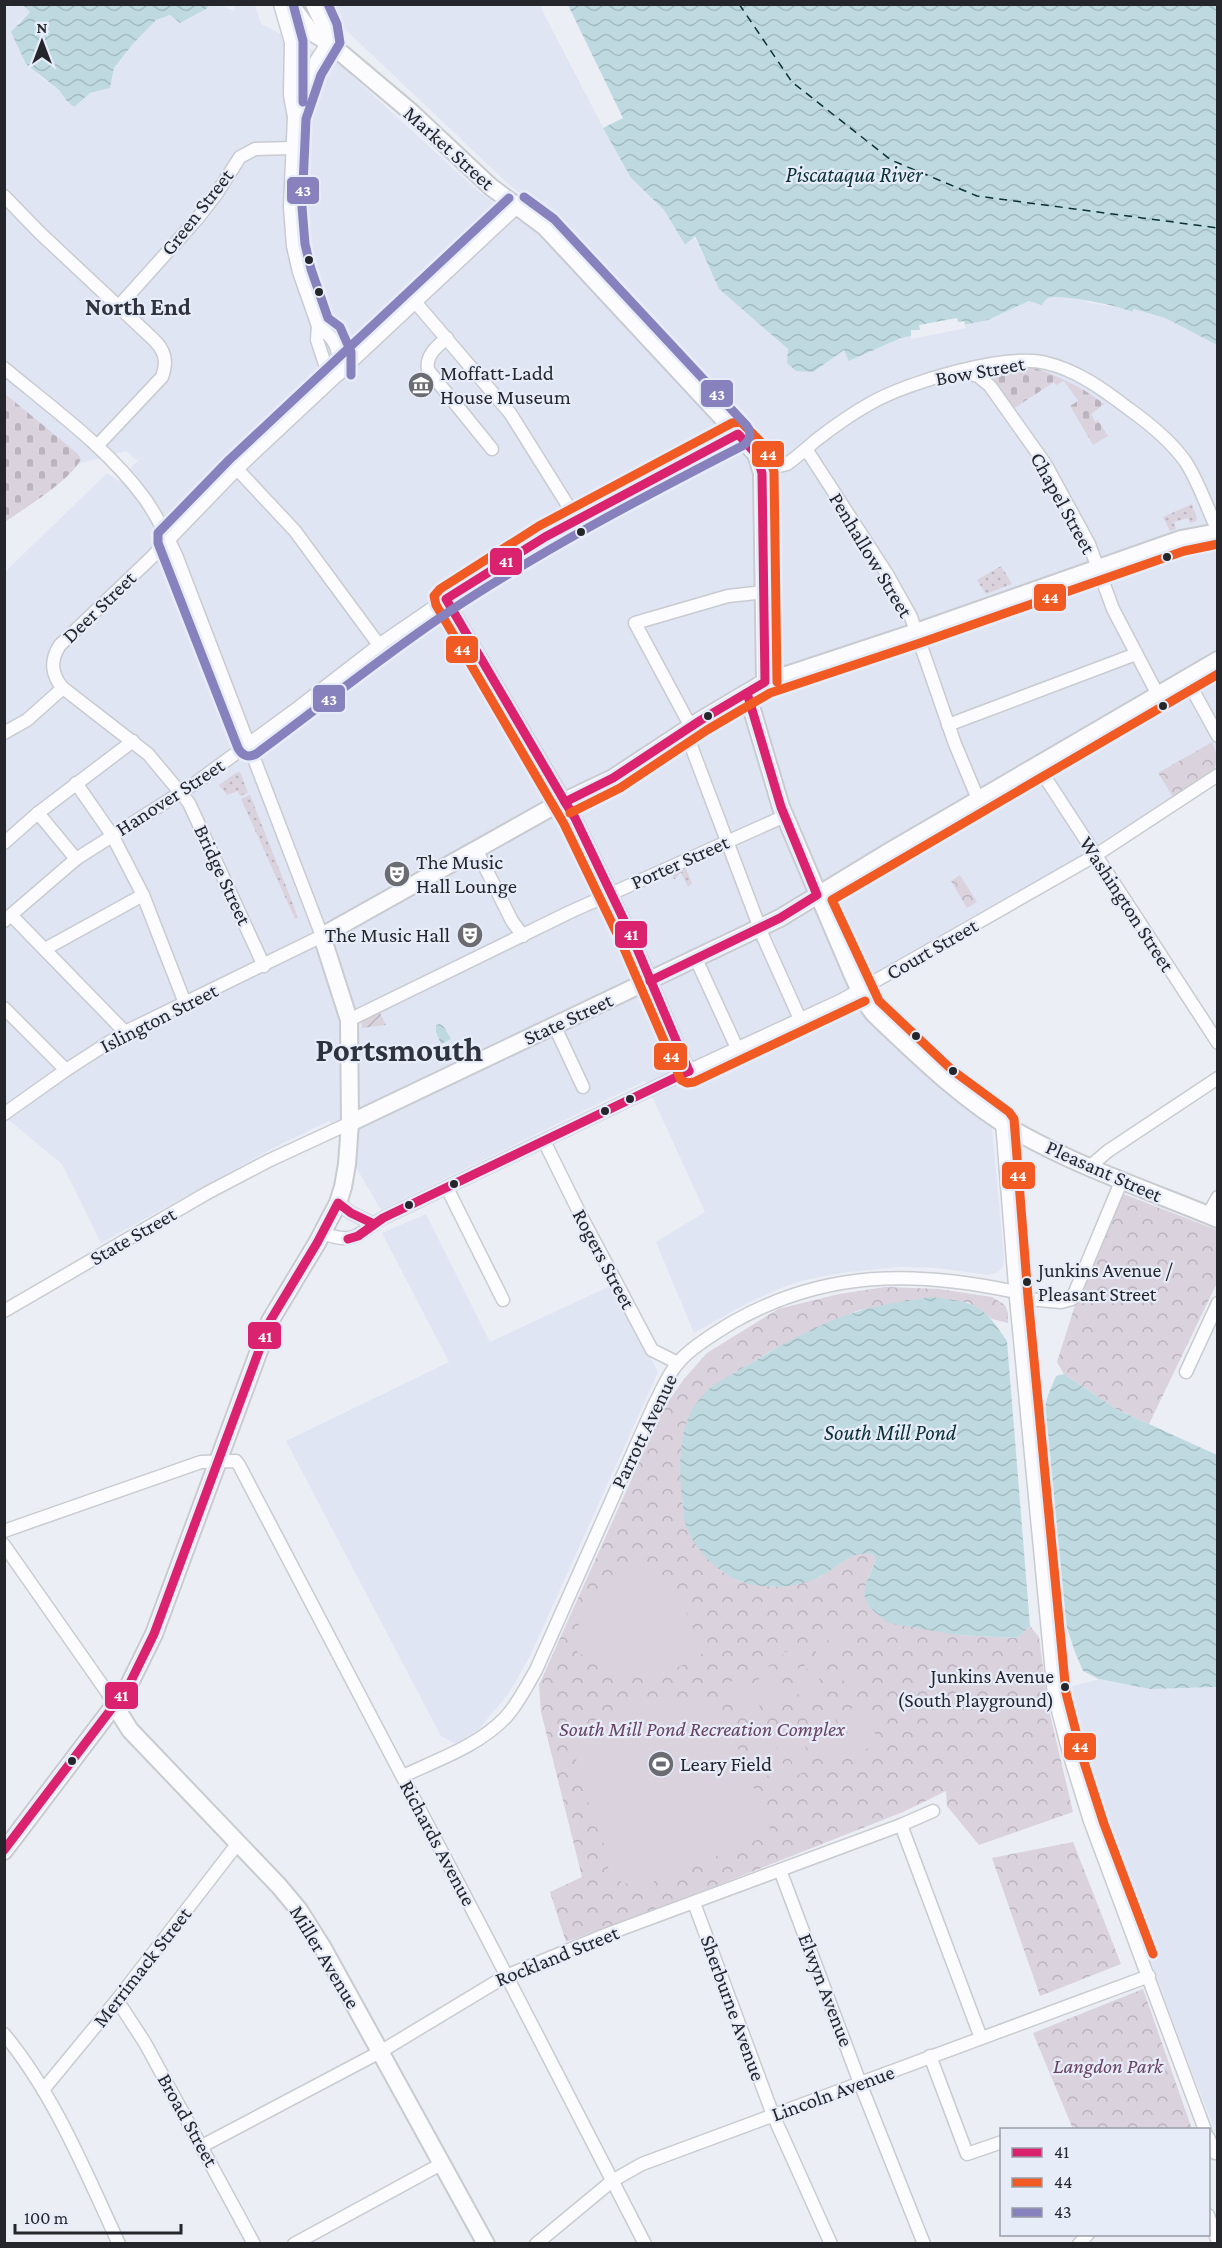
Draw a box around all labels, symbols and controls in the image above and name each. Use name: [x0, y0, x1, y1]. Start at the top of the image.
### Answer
north arrow: [12, 12, 72, 72]
text: N: [37, 19, 48, 36]
street label: Market Street: [399, 101, 500, 196]
water label: Piscataqua River: [785, 162, 924, 187]
street label: Green Street: [156, 163, 239, 260]
line badge: 43: [286, 176, 320, 205]
text: 43: [295, 182, 311, 199]
unlabelled marker: [303, 254, 315, 266]
unlabelled marker: [313, 286, 325, 298]
district label: North End: [85, 293, 191, 320]
street label: Bow Street: [933, 351, 1028, 391]
place label: Moffatt-Ladd House Museum: [440, 361, 571, 409]
museum icon: Moffatt-Ladd House Museum: [406, 370, 436, 400]
line badge: 43: [700, 379, 734, 408]
text: 43: [709, 386, 725, 403]
line badge: 44: [751, 440, 785, 468]
text: 44: [759, 446, 777, 463]
street label: Chapel Street: [1025, 448, 1101, 559]
street label: Penhallow Street: [824, 488, 918, 623]
unlabelled marker: [575, 526, 587, 538]
line badge: 41: [489, 547, 523, 576]
unlabelled marker: [1161, 551, 1173, 563]
text: 41: [499, 553, 513, 570]
street label: Deer Street: [57, 565, 142, 648]
line badge: 44: [1033, 583, 1067, 612]
text: 44: [1041, 589, 1059, 606]
line badge: 44: [445, 635, 479, 664]
text: 44: [453, 641, 471, 658]
line badge: 43: [312, 684, 346, 713]
text: 43: [321, 691, 337, 708]
unlabelled marker: [1157, 700, 1169, 712]
unlabelled marker: [702, 710, 714, 722]
street label: Hanover Street: [111, 752, 230, 841]
street label: Bridge Street: [189, 821, 257, 930]
street label: Porter Street: [627, 829, 734, 894]
street label: Washington Street: [1074, 832, 1180, 977]
place label: The Music Hall Lounge: [416, 850, 517, 898]
theatre icon: The Music Hall Lounge: [382, 859, 412, 889]
street label: Court Street: [882, 913, 983, 985]
theatre icon: The Music Hall: [455, 920, 485, 950]
line badge: 41: [614, 920, 648, 949]
place label: The Music Hall: [325, 923, 450, 947]
text: 41: [624, 926, 638, 943]
street label: Islington Street: [96, 978, 223, 1058]
street label: State Street: [520, 987, 617, 1050]
unlabelled marker: [910, 1030, 922, 1042]
district label: Portsmouth: [315, 1031, 483, 1068]
line badge: 44: [653, 1042, 688, 1071]
text: 44: [662, 1048, 680, 1065]
unlabelled marker: [947, 1065, 959, 1077]
unlabelled marker: [624, 1093, 636, 1105]
unlabelled marker: [599, 1105, 611, 1117]
street label: Pleasant Street: [1042, 1135, 1167, 1208]
line badge: 44: [1001, 1161, 1036, 1190]
text: 44: [1009, 1167, 1027, 1184]
unlabelled marker: [448, 1178, 460, 1190]
unlabelled marker: [403, 1199, 415, 1211]
street label: State Street: [86, 1201, 181, 1270]
street label: Rogers Street: [568, 1205, 641, 1314]
place label: Junkins Avenue / Pleasant Street: [1036, 1259, 1173, 1305]
marker: Junkins Avenue / Pleasant Street: [1021, 1276, 1033, 1288]
line badge: 41: [247, 1321, 282, 1350]
text: 41: [258, 1328, 272, 1345]
street label: Parrott Avenue: [606, 1370, 682, 1492]
water label: South Mill Pond: [824, 1420, 957, 1445]
place label: Junkins Avenue (South Playground): [897, 1665, 1054, 1712]
line badge: 41: [104, 1681, 139, 1710]
marker: Junkins Avenue (South Playground): [1059, 1681, 1071, 1693]
text: 41: [114, 1687, 128, 1704]
park label: South Mill Pond Recreation Complex: [559, 1717, 846, 1741]
line badge: 44: [1063, 1732, 1097, 1761]
text: 44: [1071, 1738, 1089, 1755]
sports icon: Leary Field: [646, 1749, 676, 1779]
place label: Leary Field: [680, 1752, 772, 1776]
unlabelled marker: [66, 1755, 78, 1767]
street label: Richards Avenue: [395, 1776, 481, 1910]
street label: Merrimack Street: [88, 1901, 197, 2032]
street label: Miller Avenue: [285, 1901, 365, 2013]
street label: Rockland Street: [492, 1920, 623, 1992]
street label: Elwyn Avenue: [793, 1930, 859, 2050]
street label: Sherburne Avenue: [695, 1932, 771, 2084]
park label: Langdon Park: [1053, 2054, 1164, 2078]
street label: Lincoln Avenue: [768, 2060, 898, 2126]
street label: Broad Street: [153, 2069, 224, 2172]
legend: [1000, 2128, 1210, 2236]
text: 41: [1054, 2142, 1069, 2162]
text: 44: [1054, 2172, 1072, 2192]
scale bar: [15, 2197, 182, 2235]
text: 43: [1054, 2202, 1072, 2222]
text: 100 m: [24, 2208, 69, 2228]

